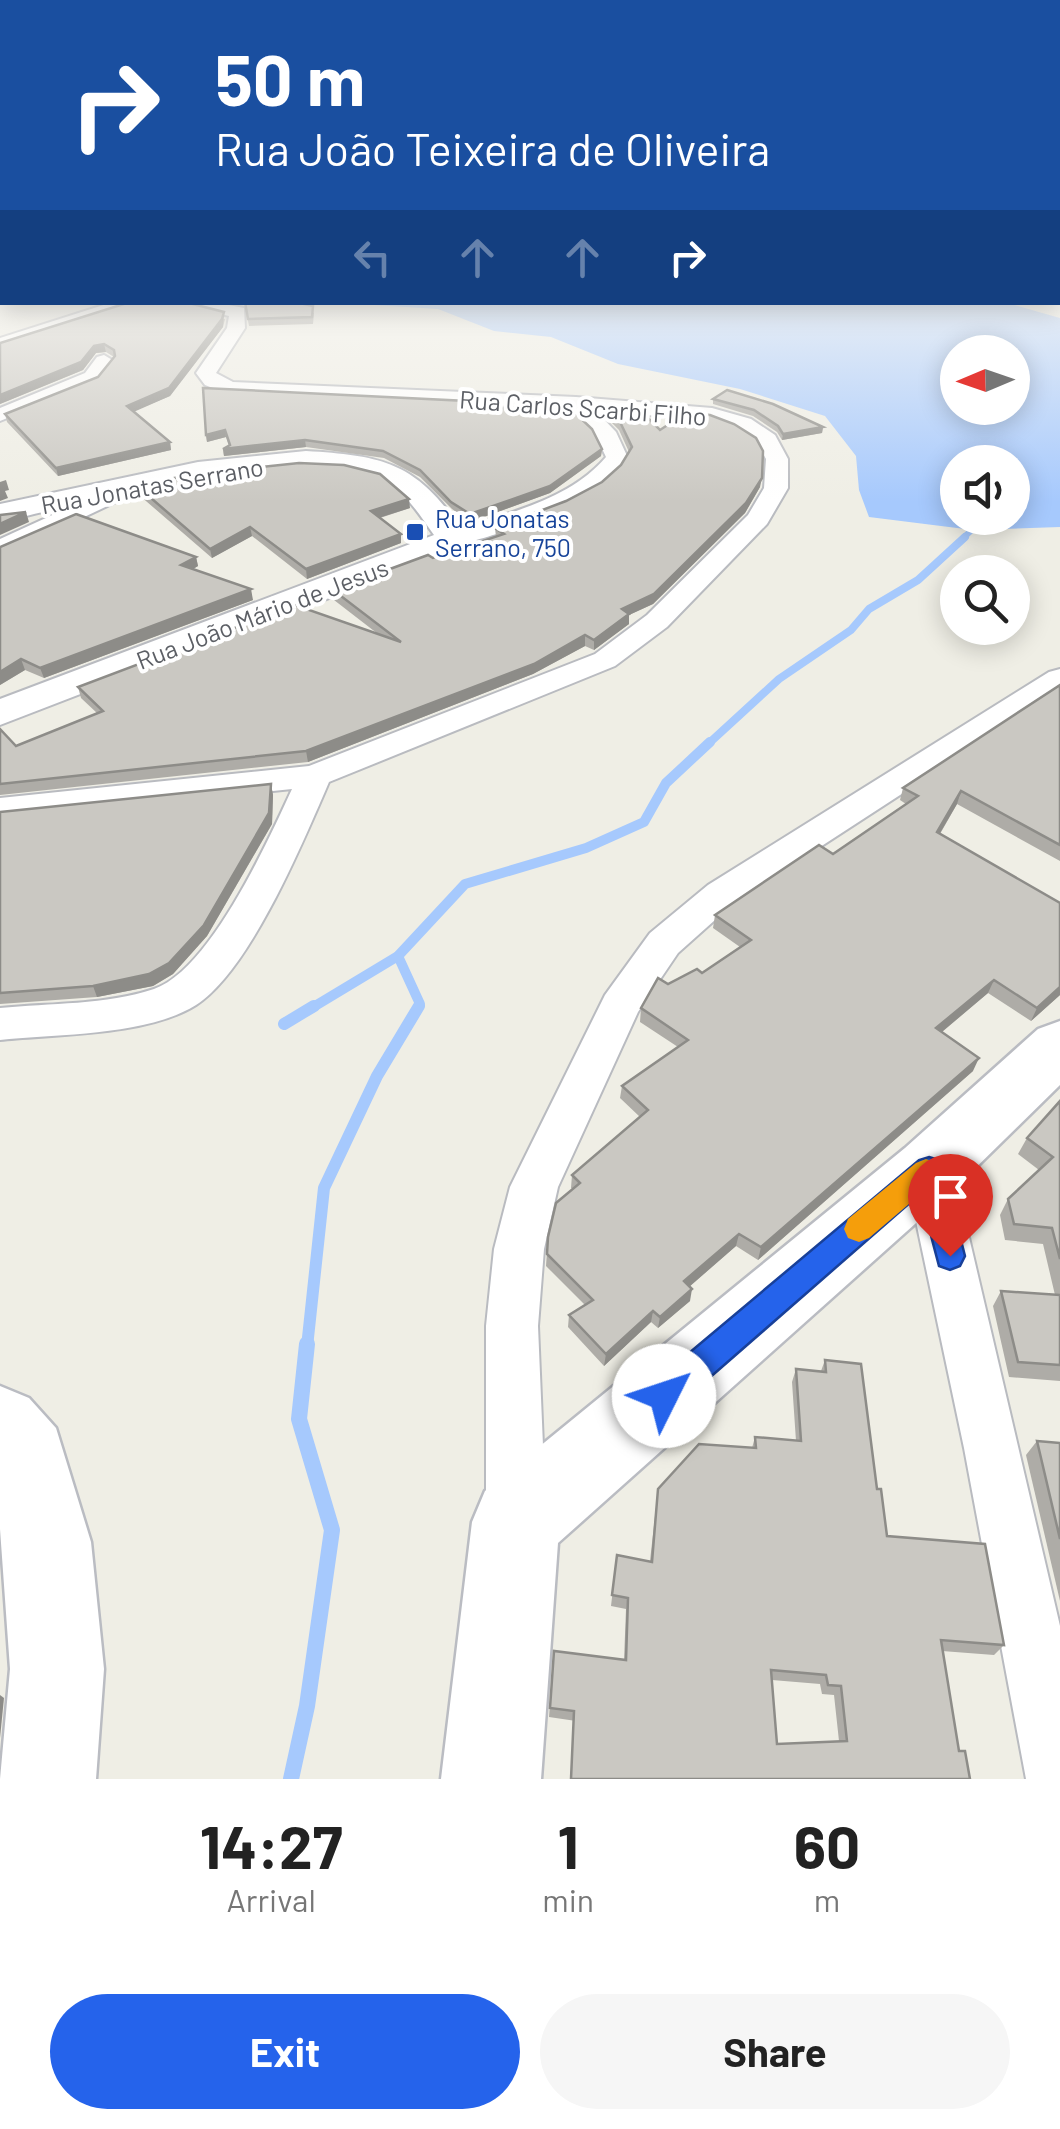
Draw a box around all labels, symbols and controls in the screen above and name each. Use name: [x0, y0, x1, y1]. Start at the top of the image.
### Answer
text: 50 m: [215, 36, 365, 120]
icon: right: [50, 40, 180, 170]
text: Rua João Teixeira de Oliveira: [215, 121, 770, 175]
icon: left: [345, 230, 400, 285]
icon: ahead: [450, 230, 505, 285]
icon: ahead: [555, 230, 610, 285]
icon: right: [660, 230, 715, 285]
north arrow: [940, 335, 1030, 425]
map controls: [940, 335, 1030, 645]
street label: Rua Carlos Scarbi Filho: [458, 383, 708, 431]
button: sound: [940, 445, 1030, 535]
street label: Rua Jonatas Serrano: [38, 451, 266, 519]
place label: Rua Jonatas Serrano, 750: [435, 503, 571, 562]
marker: Rua Jonatas Serrano, 750: [404, 521, 426, 543]
street label: Rua João Mário de Jesus: [132, 551, 392, 675]
button: search: [940, 555, 1030, 645]
pin: [908, 1154, 993, 1257]
icon: arrive: [923, 1169, 978, 1224]
position arrow: [612, 1344, 716, 1448]
text: 14:27: [200, 1809, 342, 1881]
text: 1: [558, 1809, 579, 1881]
text: 60: [794, 1809, 860, 1881]
text: Arrival: [226, 1880, 316, 1918]
text: min: [542, 1880, 594, 1918]
text: m: [814, 1880, 840, 1918]
button: Exit: [50, 1994, 520, 2109]
button: Share: [540, 1994, 1010, 2109]

